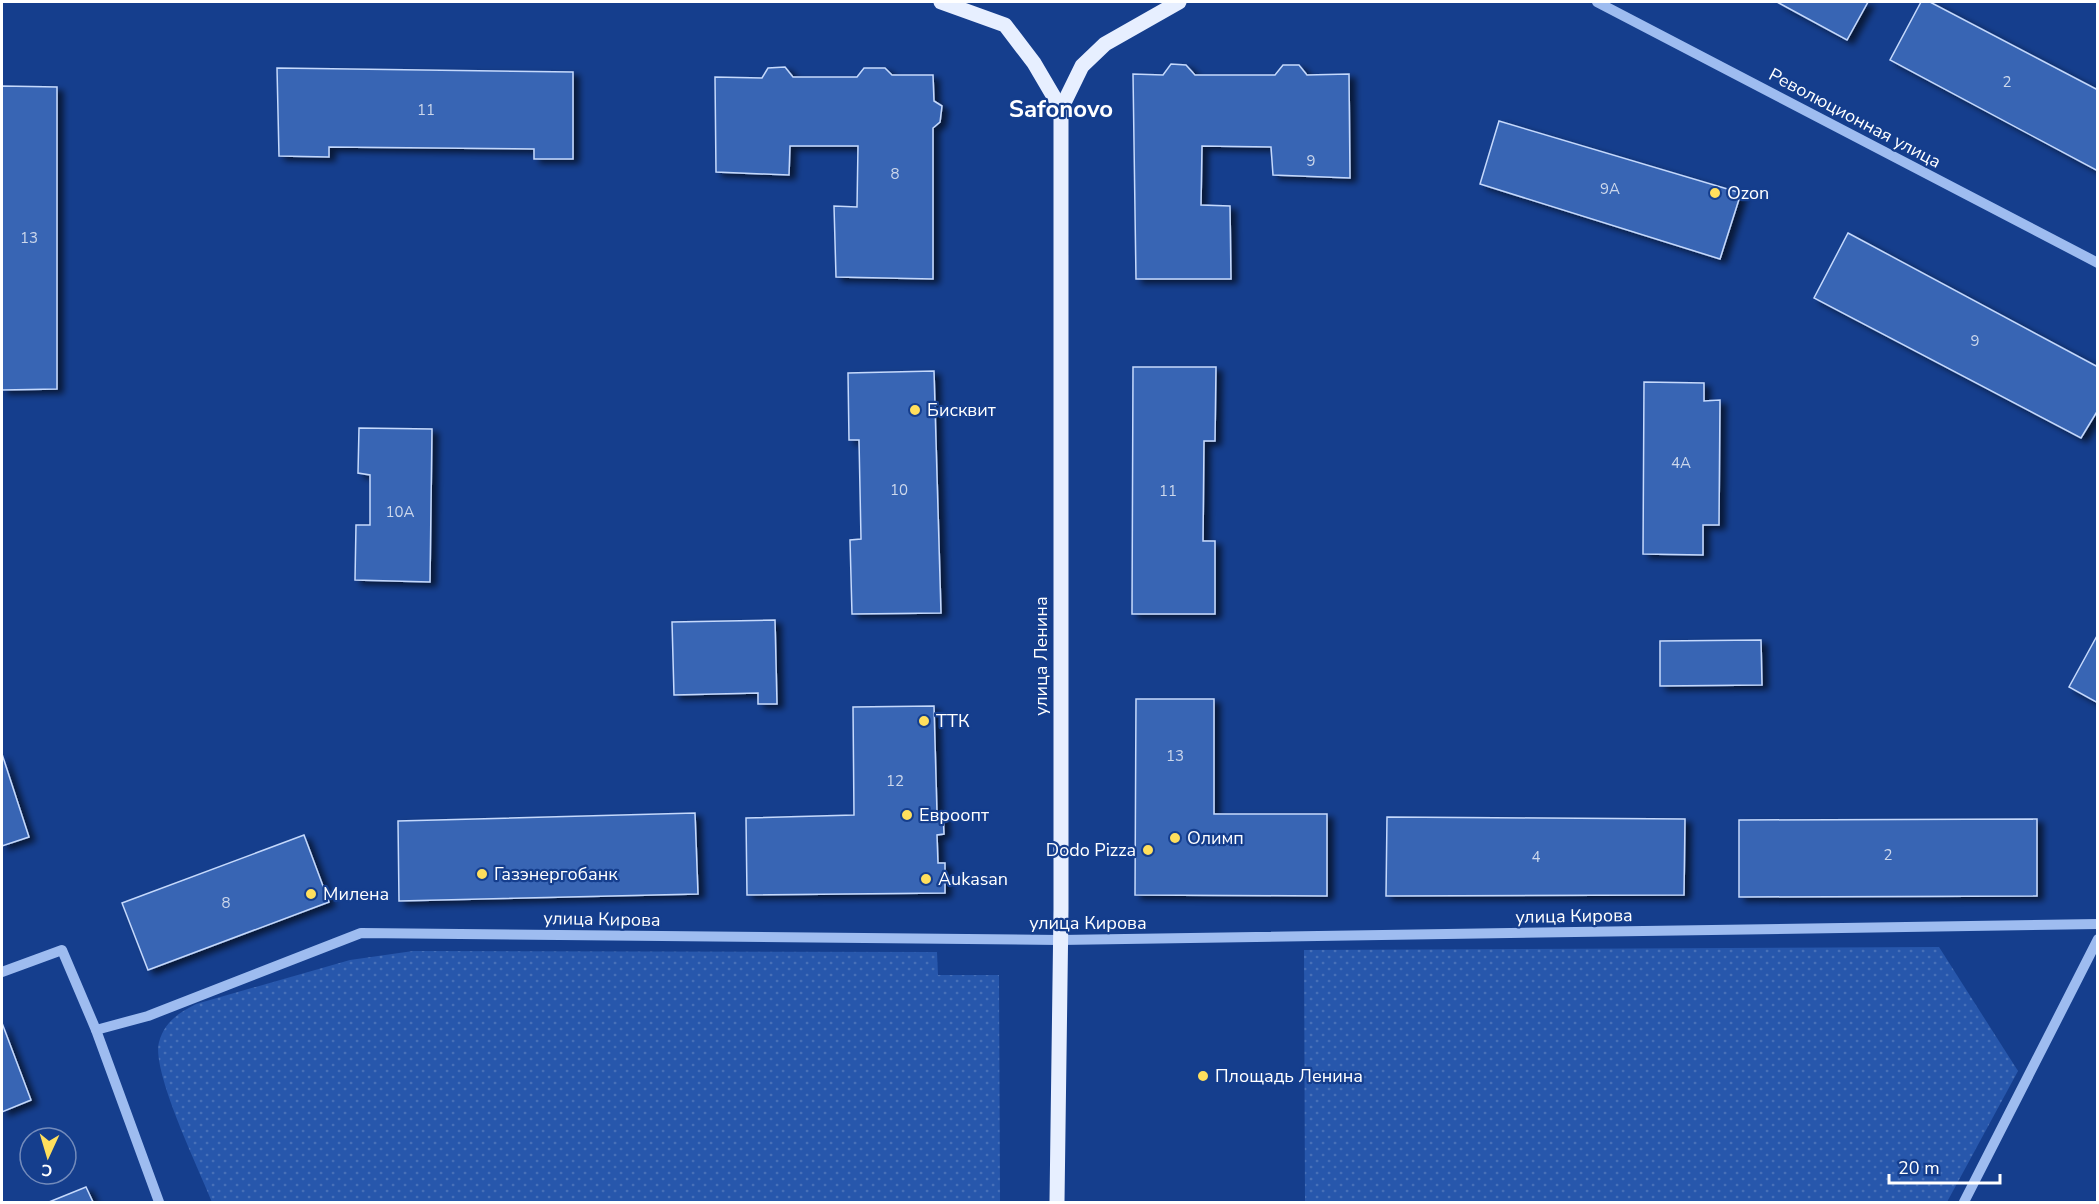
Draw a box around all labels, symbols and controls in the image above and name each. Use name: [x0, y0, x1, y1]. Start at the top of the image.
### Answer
street label: Революционная улица: [1765, 62, 1945, 174]
house number: 2: [2002, 72, 2012, 92]
district label: Safonovo: [1009, 93, 1113, 125]
house number: 11: [417, 100, 435, 120]
house number: 9: [1306, 151, 1316, 171]
house number: 8: [890, 164, 900, 184]
house number: 9А: [1600, 179, 1620, 199]
place label: Ozon: [1727, 181, 1769, 205]
marker: Ozon: [1708, 186, 1722, 200]
house number: 13: [20, 228, 38, 248]
house number: 9: [1970, 331, 1980, 351]
place label: Бисквит: [927, 398, 996, 422]
marker: Бисквит: [908, 403, 922, 417]
house number: 4А: [1671, 453, 1691, 473]
house number: 10: [890, 480, 908, 500]
house number: 11: [1159, 481, 1177, 501]
house number: 10А: [386, 502, 415, 522]
street label: улица Ленина: [1029, 596, 1053, 716]
place label: ТТК: [936, 709, 970, 733]
marker: ТТК: [917, 714, 931, 728]
house number: 13: [1166, 746, 1184, 766]
house number: 12: [886, 771, 904, 791]
place label: Евроопт: [919, 803, 989, 827]
marker: Евроопт: [900, 808, 914, 822]
place label: Олимп: [1187, 826, 1244, 850]
marker: Олимп: [1168, 831, 1182, 845]
place label: Dodo Pizza: [1046, 838, 1136, 862]
marker: Dodo Pizza: [1141, 843, 1155, 857]
house number: 2: [1883, 845, 1893, 865]
house number: 4: [1531, 847, 1541, 867]
place label: Газэнергобанк: [494, 862, 618, 886]
marker: Газэнергобанк: [475, 867, 489, 881]
place label: Aukasan: [938, 867, 1008, 891]
marker: Aukasan: [919, 872, 933, 886]
place label: Милена: [323, 882, 389, 906]
marker: Милена: [304, 887, 318, 901]
house number: 8: [221, 893, 231, 913]
street label: улица Кирова: [1515, 903, 1633, 929]
street label: улица Кирова: [543, 906, 661, 932]
street label: улица Кирова: [1029, 911, 1147, 935]
place label: Площадь Ленина: [1215, 1064, 1363, 1088]
marker: Площадь Ленина: [1196, 1069, 1210, 1083]
north arrow: [18, 1126, 78, 1186]
scale bar: [1889, 1147, 2000, 1185]
text: 20 m: [1898, 1156, 1940, 1180]
text: С: [41, 1159, 53, 1181]

